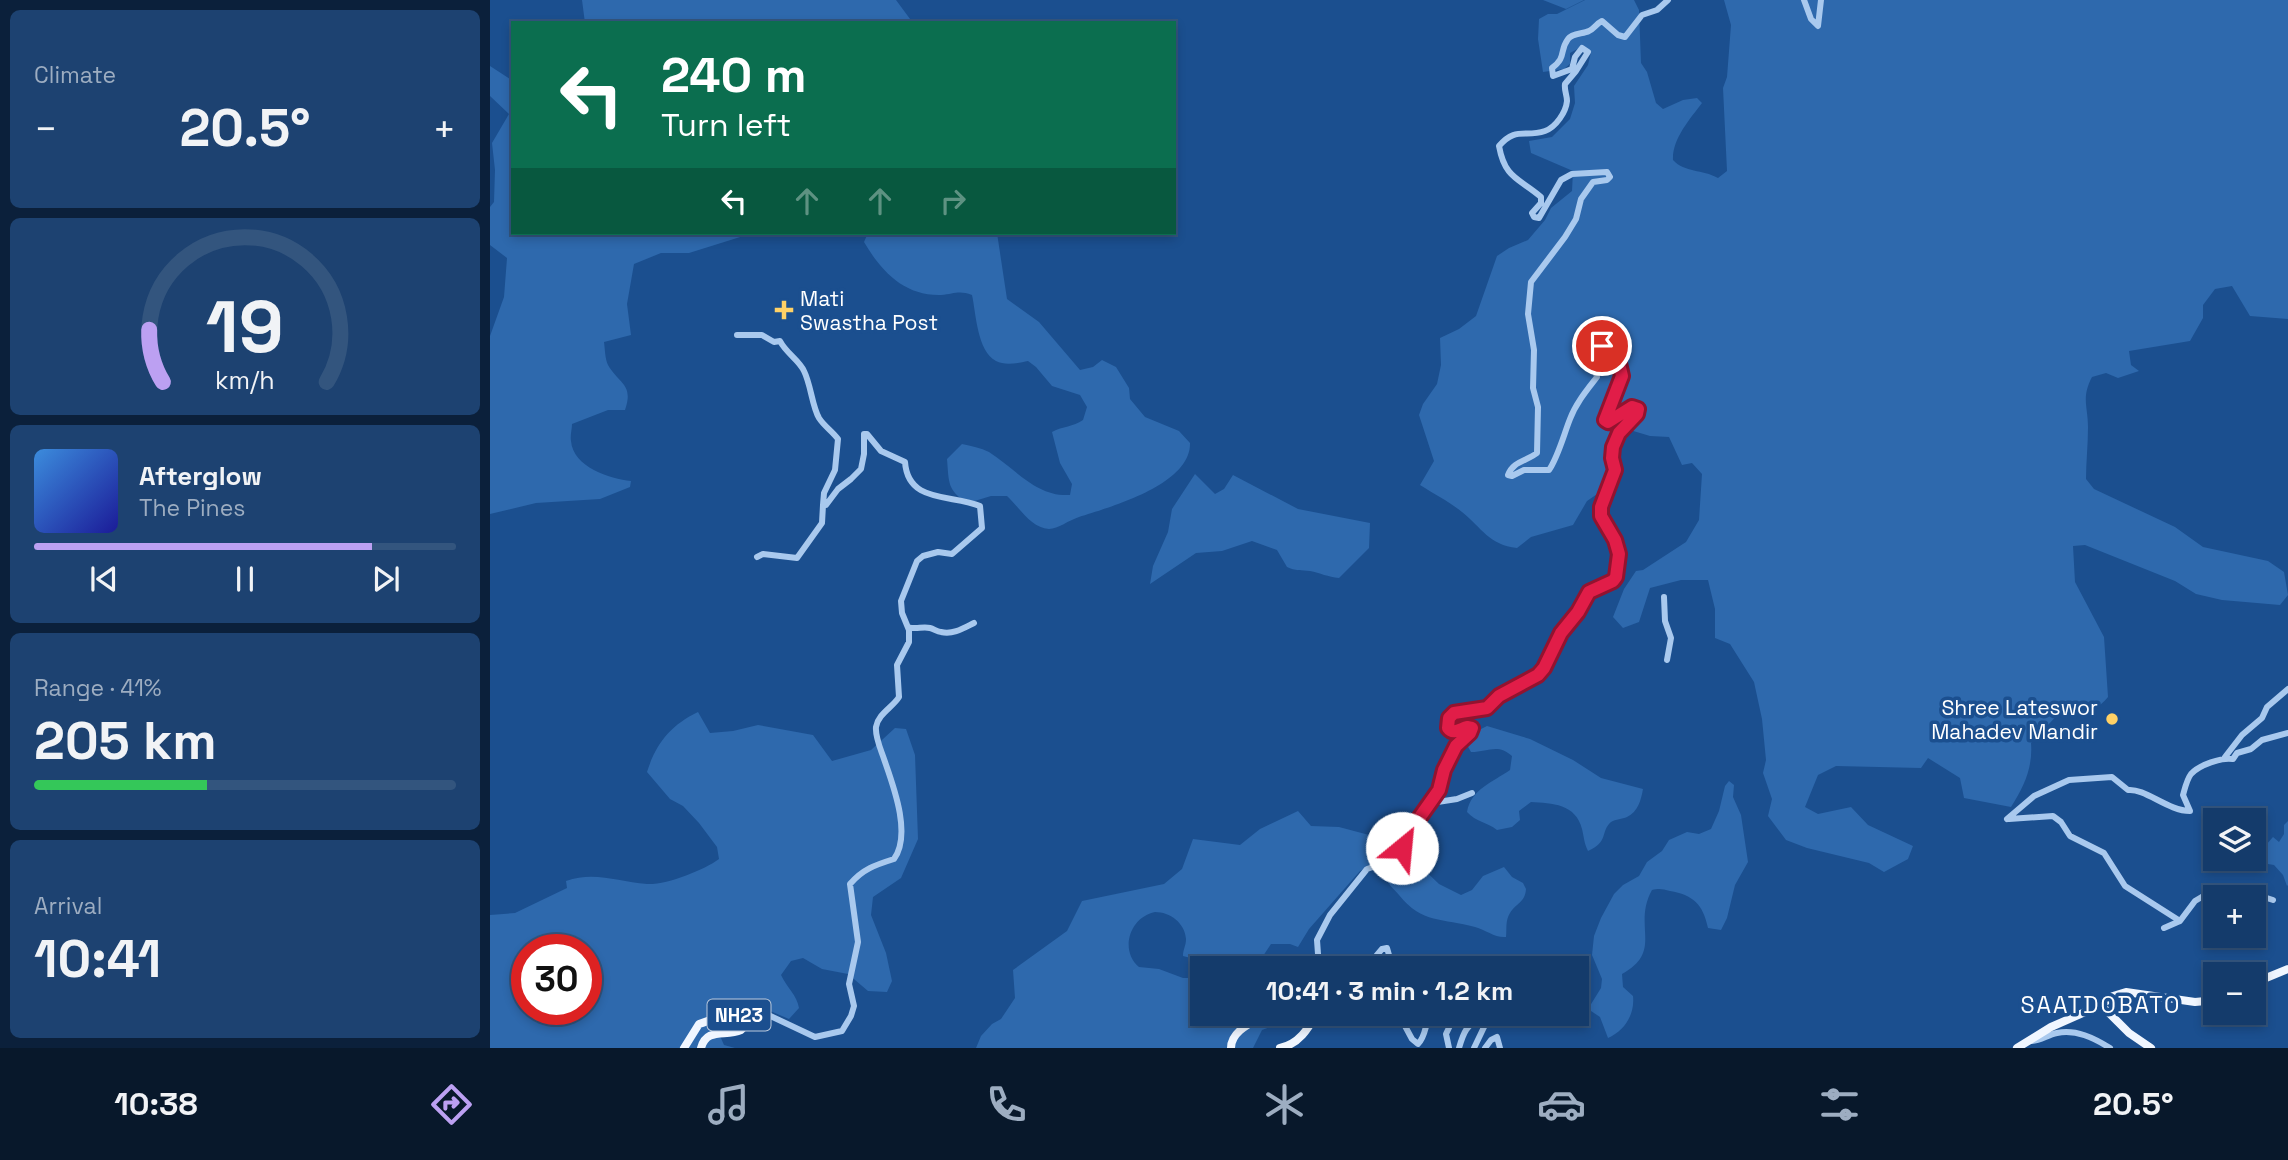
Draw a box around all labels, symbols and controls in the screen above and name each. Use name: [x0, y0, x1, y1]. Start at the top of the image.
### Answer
text: 240 m: [661, 44, 807, 106]
icon: left: [546, 49, 637, 140]
text: Climate: [34, 60, 116, 90]
text: 20.5°: [179, 95, 311, 161]
text: −: [34, 105, 58, 153]
text: +: [432, 105, 456, 153]
text: Turn left: [661, 105, 791, 145]
icon: left: [715, 182, 753, 220]
icon: ahead: [788, 182, 826, 220]
icon: ahead: [861, 182, 899, 220]
icon: right: [934, 182, 972, 220]
text: 19: [206, 281, 284, 374]
place label: Mati Swastha Post: [800, 285, 938, 336]
marker: Mati Swastha Post: [774, 300, 794, 320]
pin: [1572, 316, 1632, 376]
icon: arrive: [1583, 327, 1621, 365]
text: km/h: [215, 364, 275, 396]
text: Afterglow: [139, 459, 262, 493]
text: The Pines: [139, 493, 245, 523]
icon: previous: [85, 560, 123, 598]
icon: pause: [226, 560, 264, 598]
icon: next: [367, 560, 405, 598]
text: Range · 41%: [34, 673, 162, 703]
place label: Shree Lateswor Mahadev Mandir: [1931, 694, 2098, 745]
text: 205 km: [34, 708, 217, 774]
marker: Shree Lateswor Mahadev Mandir: [2104, 711, 2120, 727]
map controls: [2203, 808, 2266, 1025]
button: layers: [2203, 808, 2266, 871]
position arrow: [1365, 811, 1439, 885]
button: +: [2203, 885, 2266, 948]
text: Arrival: [34, 891, 102, 921]
text: 10:41: [34, 926, 161, 992]
speed limit sign: 30: [511, 934, 602, 1025]
button: −: [2203, 962, 2266, 1025]
text: 10:41 · 3 min · 1.2 km: [1266, 974, 1513, 1008]
district label: SAATDOBATO: [2021, 990, 2181, 1020]
road number: NH23: [708, 1000, 770, 1030]
icon: directions: [427, 1080, 476, 1129]
icon: music: [704, 1080, 753, 1129]
icon: phone: [982, 1080, 1031, 1129]
icon: climate: [1260, 1080, 1309, 1129]
icon: car: [1537, 1080, 1586, 1129]
icon: filters: [1815, 1080, 1864, 1129]
text: 10:38: [114, 1084, 198, 1124]
text: 20.5°: [2093, 1084, 2174, 1124]

